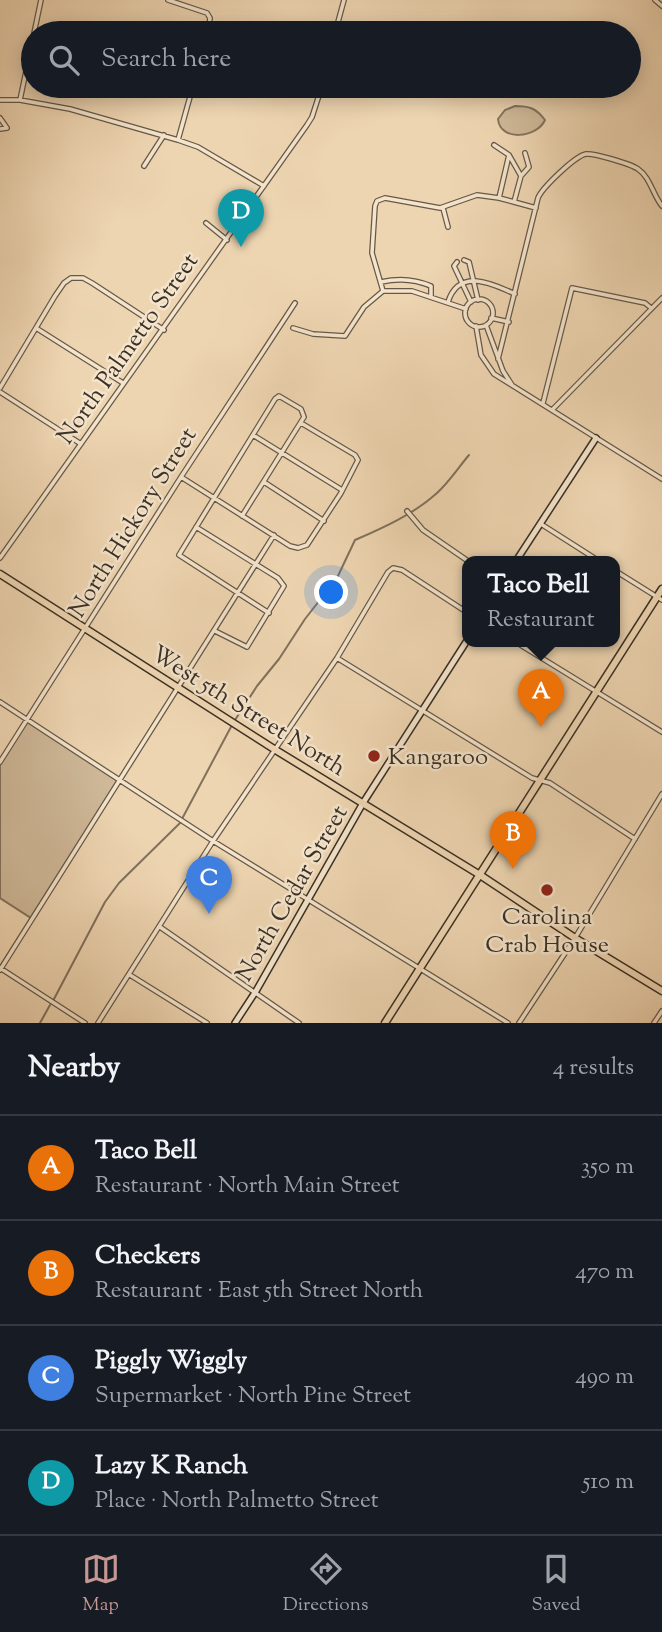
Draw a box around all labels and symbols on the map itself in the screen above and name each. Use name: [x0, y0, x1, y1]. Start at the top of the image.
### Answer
pin: D: [218, 189, 264, 247]
street label: North Palmetto Street: [50, 247, 208, 452]
street label: North Hickory Street: [61, 421, 206, 625]
your location: [314, 575, 348, 609]
street label: West 5th Street North: [144, 638, 352, 786]
pin: A: [518, 669, 564, 727]
place label: Kangaroo: [388, 741, 488, 775]
marker: Kangaroo: [366, 748, 382, 764]
street label: North Cedar Street: [228, 800, 357, 988]
pin: B: [490, 811, 536, 869]
pin: C: [186, 856, 232, 914]
marker: Carolina Crab House: [539, 882, 555, 898]
place label: Carolina Crab House: [485, 901, 609, 963]

